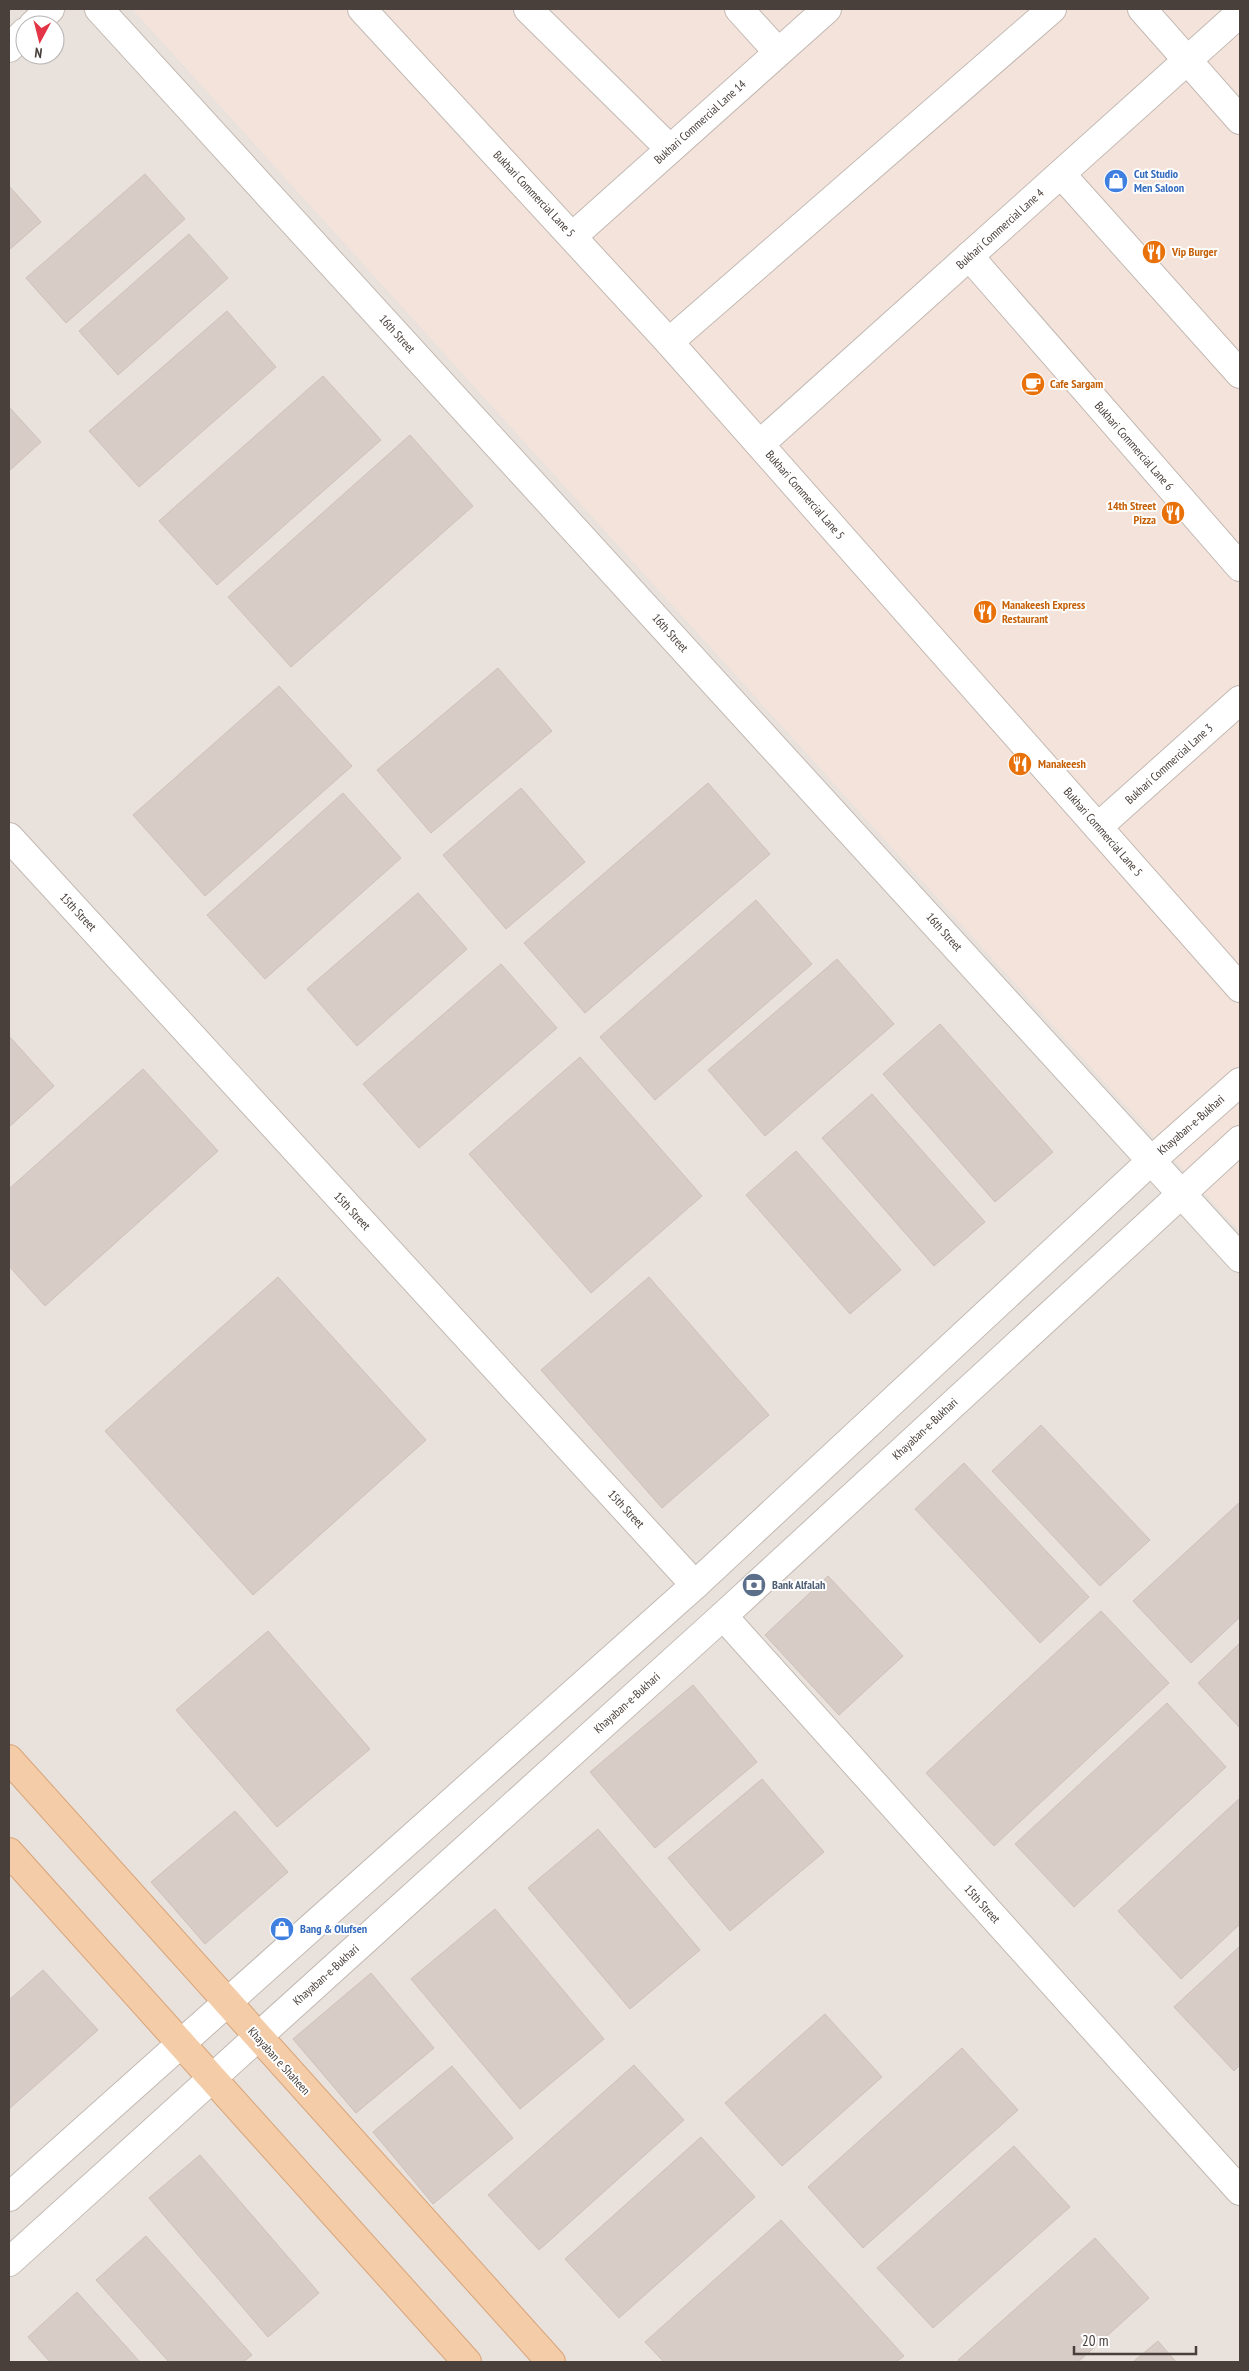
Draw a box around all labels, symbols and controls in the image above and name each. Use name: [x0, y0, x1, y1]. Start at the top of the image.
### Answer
north arrow: [15, 15, 65, 65]
text: N: [34, 44, 43, 62]
street label: Bukhari Commercial Lane 14: [651, 76, 749, 167]
street label: Bukhari Commercial Lane 5: [490, 147, 578, 240]
place label: Cut Studio Men Saloon: [1134, 166, 1184, 195]
shop icon: Cut Studio Men Saloon: [1103, 168, 1129, 194]
street label: Bukhari Commercial Lane 4: [953, 185, 1047, 272]
restaurant icon: Vip Burger: [1141, 239, 1167, 265]
place label: Vip Burger: [1171, 244, 1218, 259]
street label: 16th Street: [376, 311, 419, 357]
cafe icon: Cafe Sargam: [1020, 371, 1046, 397]
place label: Cafe Sargam: [1050, 376, 1103, 391]
street label: Bukhari Commercial Lane 6: [1092, 398, 1177, 493]
street label: Bukhari Commercial Lane 5: [763, 447, 848, 542]
place label: 14th Street Pizza: [1107, 498, 1157, 527]
restaurant icon: 14th Street Pizza: [1160, 500, 1186, 526]
place label: Manakeesh Express Restaurant: [1002, 597, 1085, 626]
restaurant icon: Manakeesh Express Restaurant: [972, 599, 998, 625]
street label: 16th Street: [649, 610, 692, 656]
street label: Bukhari Commercial Lane 3: [1122, 720, 1216, 807]
restaurant icon: Manakeesh: [1007, 751, 1033, 777]
place label: Manakeesh: [1038, 756, 1086, 771]
street label: Bukhari Commercial Lane 5: [1061, 784, 1146, 879]
street label: 15th Street: [57, 889, 100, 934]
street label: 16th Street: [923, 909, 966, 955]
street label: Khayaban-e-Bukhari: [1154, 1091, 1227, 1158]
street label: 15th Street: [331, 1188, 374, 1233]
street label: Khayaban-e-Bukhari: [889, 1394, 960, 1463]
street label: 15th Street: [605, 1486, 648, 1531]
bank icon: Bank Alfalah: [741, 1572, 767, 1598]
place label: Bank Alfalah: [772, 1577, 825, 1592]
street label: Khayaban-e-Bukhari: [590, 1669, 663, 1736]
street label: 15th Street: [961, 1881, 1004, 1927]
shop icon: Bang & Olufsen: [269, 1916, 295, 1942]
place label: Bang & Olufsen: [300, 1921, 367, 1936]
street label: Khayaban-e-Bukhari: [289, 1941, 362, 2008]
street label: Khayaban e Shaheen: [245, 2024, 314, 2098]
scale bar: [1074, 2324, 1196, 2356]
text: 20 m: [1082, 2331, 1108, 2350]

